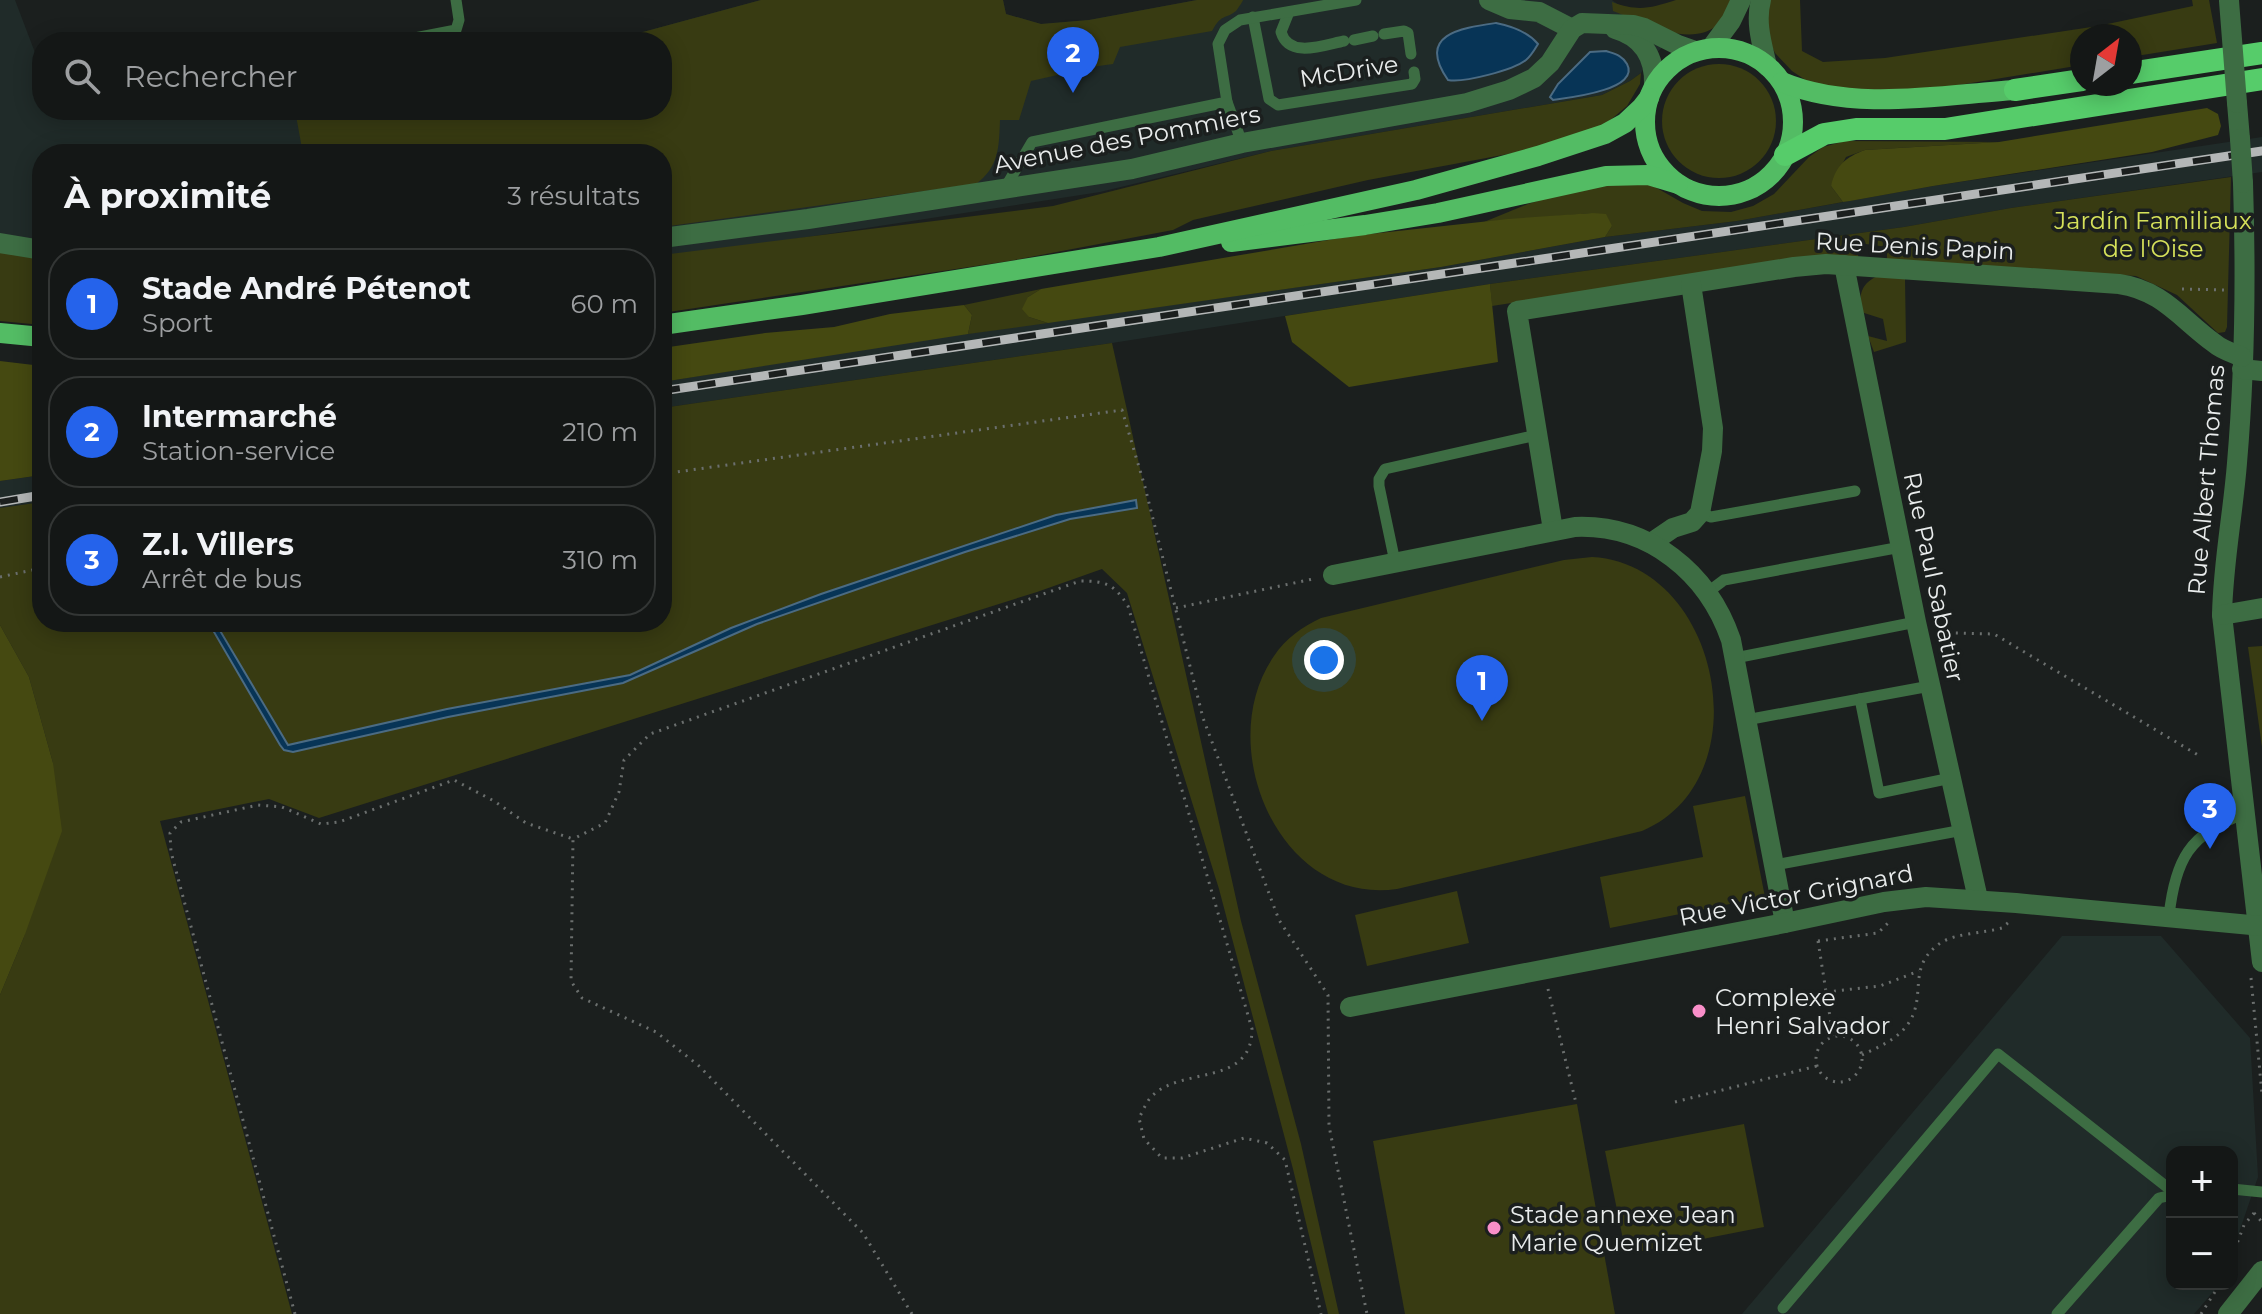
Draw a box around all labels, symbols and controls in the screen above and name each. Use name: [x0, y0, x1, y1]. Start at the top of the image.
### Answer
north arrow: [2070, 24, 2142, 96]
pin: 2: [1047, 27, 1099, 93]
search box: [32, 32, 672, 120]
street label: McDrive: [1298, 49, 1400, 93]
icon: search: [60, 54, 104, 98]
text: Rechercher: [124, 58, 298, 95]
street label: Avenue des Pommiers: [991, 99, 1263, 179]
text: À proximité: [64, 175, 271, 217]
text: 3 résultats: [507, 180, 640, 212]
park label: Jardín Familiaux de l'Oise: [2053, 206, 2252, 263]
street label: Rue Denis Papin: [1815, 226, 2015, 266]
text: Stade André Pétenot: [142, 270, 471, 307]
text: 1: [87, 288, 97, 320]
text: 60 m: [571, 288, 638, 320]
text: Sport: [142, 307, 213, 339]
street label: Rue Albert Thomas: [2181, 364, 2231, 596]
text: Intermarché: [142, 398, 337, 435]
text: 2: [84, 416, 100, 448]
text: 210 m: [562, 416, 638, 448]
text: Station-service: [142, 435, 335, 467]
street label: Rue Paul Sabatier: [1898, 469, 1970, 685]
text: Z.I. Villers: [142, 526, 294, 563]
text: 3: [84, 544, 100, 576]
text: 310 m: [562, 544, 638, 576]
text: Arrêt de bus: [142, 563, 302, 595]
your location: [1304, 640, 1344, 680]
pin: 1: [1456, 655, 1508, 721]
pin: 3: [2184, 783, 2236, 849]
street label: Rue Victor Grignard: [1677, 858, 1915, 932]
place label: Complexe Henri Salvador: [1715, 983, 1890, 1040]
marker: Complexe Henri Salvador: [1690, 1002, 1708, 1020]
map controls: [2166, 1146, 2238, 1290]
button: +: [2166, 1146, 2238, 1218]
place label: Stade annexe Jean Marie Quemizet: [1510, 1200, 1736, 1257]
button: −: [2166, 1218, 2238, 1290]
marker: Stade annexe Jean Marie Quemizet: [1485, 1219, 1503, 1237]

